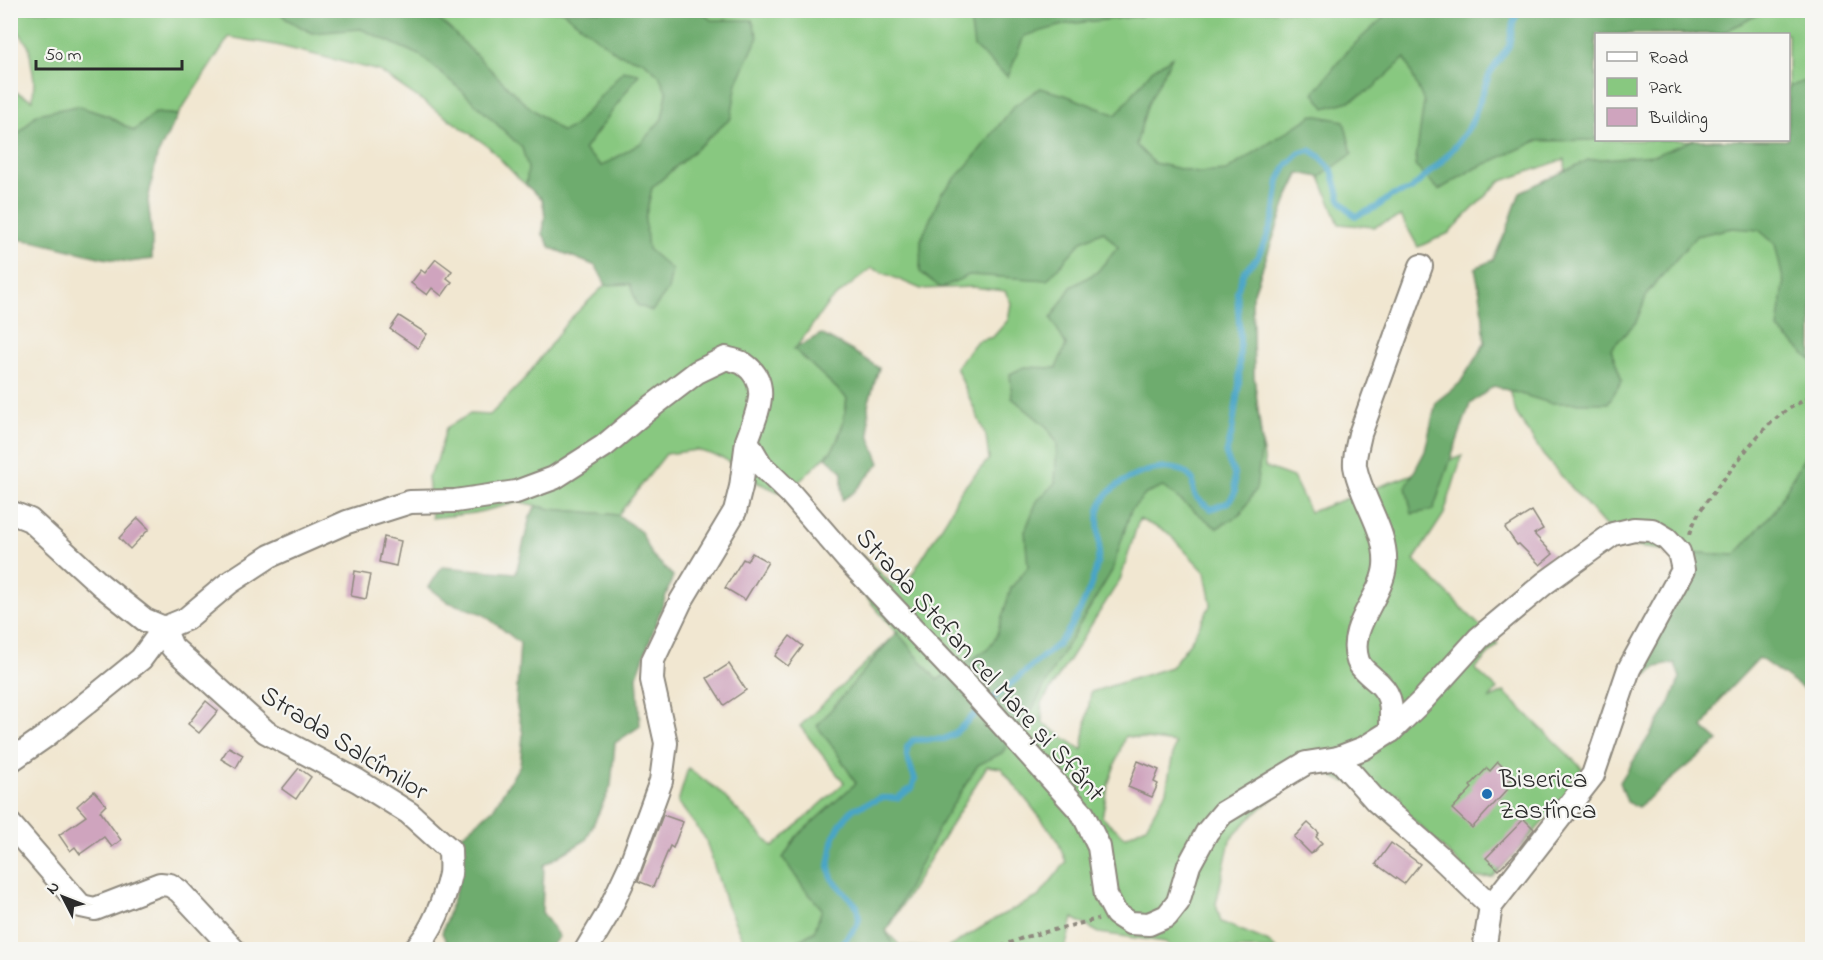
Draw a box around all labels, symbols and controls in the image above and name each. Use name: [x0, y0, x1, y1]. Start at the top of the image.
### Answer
scale bar: [36, 33, 182, 71]
legend: [1595, 33, 1790, 141]
text: 50 m: [45, 43, 82, 69]
text: Road: [1649, 46, 1688, 72]
text: Park: [1649, 76, 1682, 102]
text: Building: [1648, 106, 1708, 133]
street label: Strada Ștefan cel Mare și Sfânt: [845, 520, 1113, 811]
street label: Strada Salcîmilor: [252, 677, 436, 812]
place label: Biserica Zastînca: [1498, 761, 1596, 831]
marker: Biserica Zastînca: [1480, 787, 1494, 801]
north arrow: [33, 867, 93, 927]
text: N: [41, 876, 66, 900]

